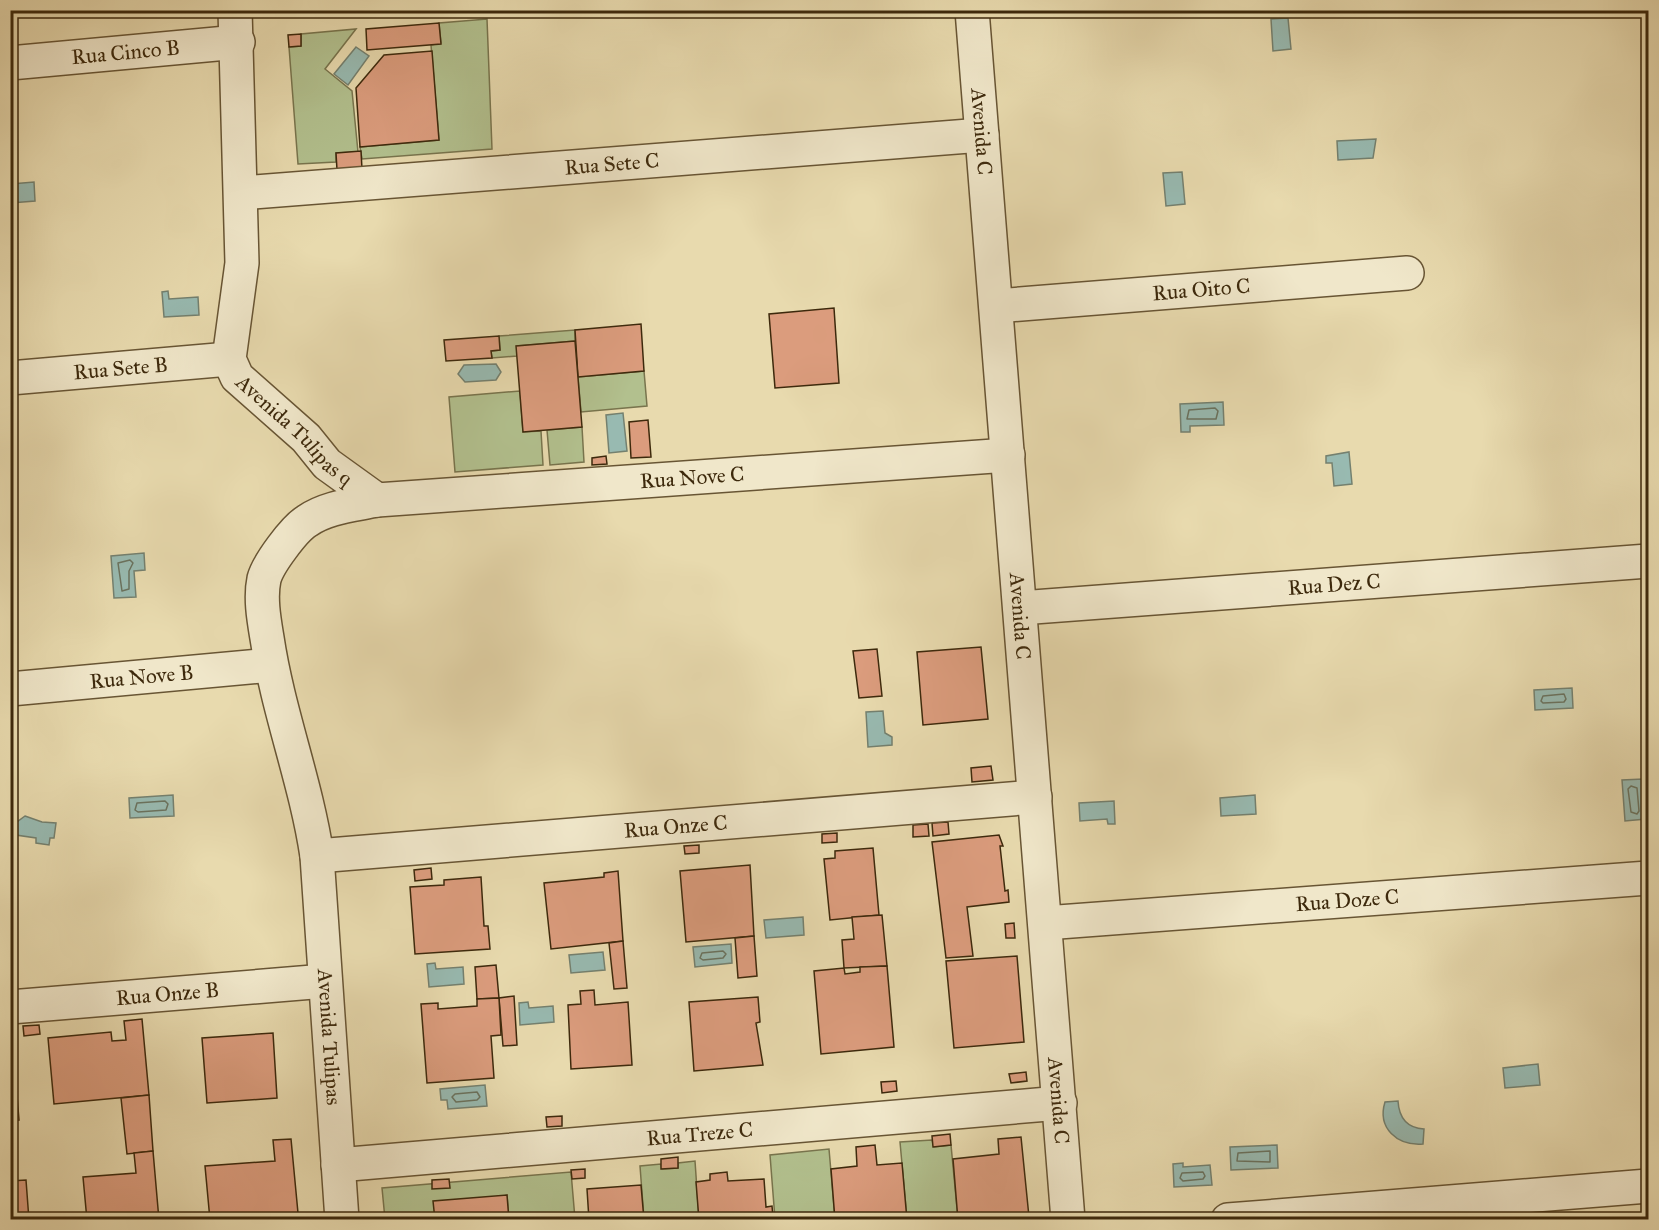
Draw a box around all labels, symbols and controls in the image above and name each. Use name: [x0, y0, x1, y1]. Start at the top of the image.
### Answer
street label: Rua Cinco B: [70, 34, 181, 70]
street label: Avenida C: [965, 86, 998, 176]
street label: Rua Sete C: [563, 147, 660, 181]
street label: Rua Oito C: [1151, 273, 1251, 306]
street label: Rua Sete B: [72, 351, 169, 385]
street label: Avenida Tulipas q: [230, 368, 358, 492]
street label: Rua Nove C: [639, 461, 745, 494]
street label: Rua Dez C: [1287, 568, 1382, 601]
street label: Avenida C: [1004, 571, 1036, 661]
street label: Rua Nove B: [88, 659, 195, 695]
street label: Rua Onze C: [623, 809, 729, 844]
street label: Rua Doze C: [1294, 884, 1400, 917]
street label: Avenida Tulipas: [312, 967, 347, 1106]
street label: Rua Onze B: [115, 977, 220, 1011]
street label: Avenida C: [1042, 1055, 1075, 1145]
street label: Rua Treze C: [645, 1116, 754, 1151]

